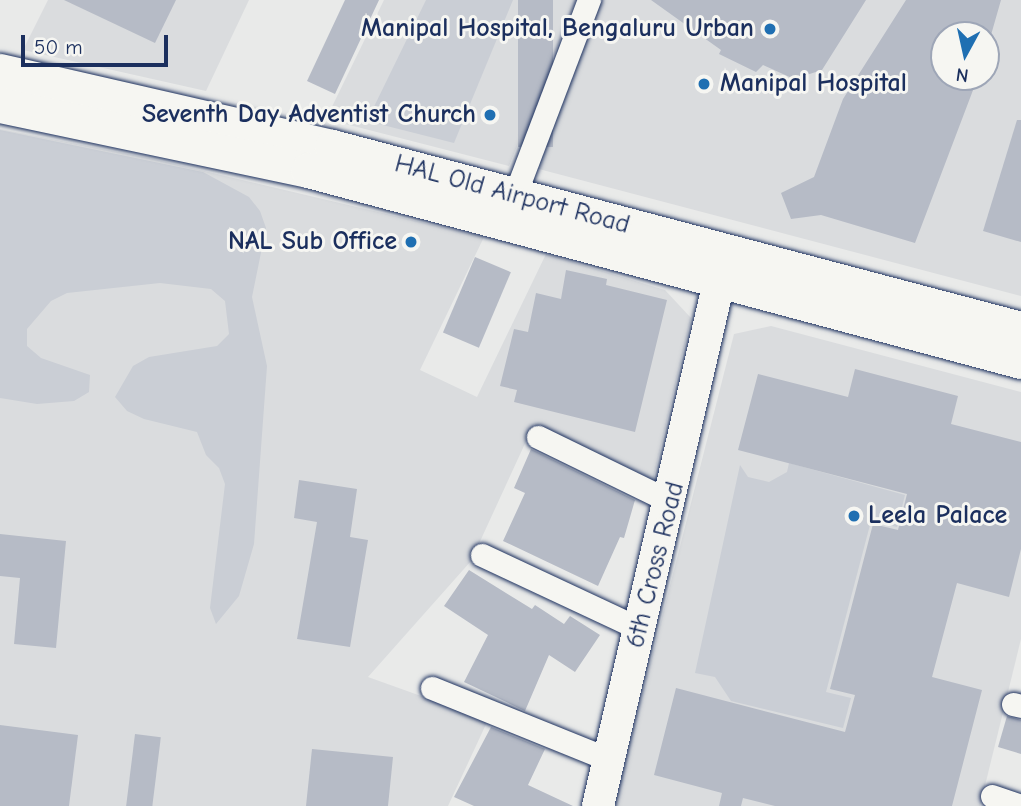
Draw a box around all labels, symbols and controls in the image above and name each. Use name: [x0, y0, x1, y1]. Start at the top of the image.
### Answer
place label: Manipal Hospital, Bengaluru Urban: [361, 13, 754, 45]
marker: Manipal Hospital, Bengaluru Urban: [760, 19, 780, 39]
scale bar: [24, 21, 172, 65]
north arrow: [930, 21, 1000, 91]
text: 50 m: [34, 35, 83, 59]
text: N: [955, 63, 970, 87]
place label: Manipal Hospital: [720, 68, 907, 100]
marker: Manipal Hospital: [694, 74, 714, 94]
place label: Seventh Day Adventist Church: [142, 99, 476, 131]
marker: Seventh Day Adventist Church: [482, 107, 498, 123]
street label: HAL Old Airport Road: [391, 149, 633, 241]
place label: NAL Sub Office: [228, 226, 397, 258]
marker: NAL Sub Office: [403, 234, 419, 250]
street label: 6th Cross Road: [620, 479, 692, 651]
place label: Leela Palace: [868, 500, 1007, 532]
marker: Leela Palace: [846, 508, 862, 524]

